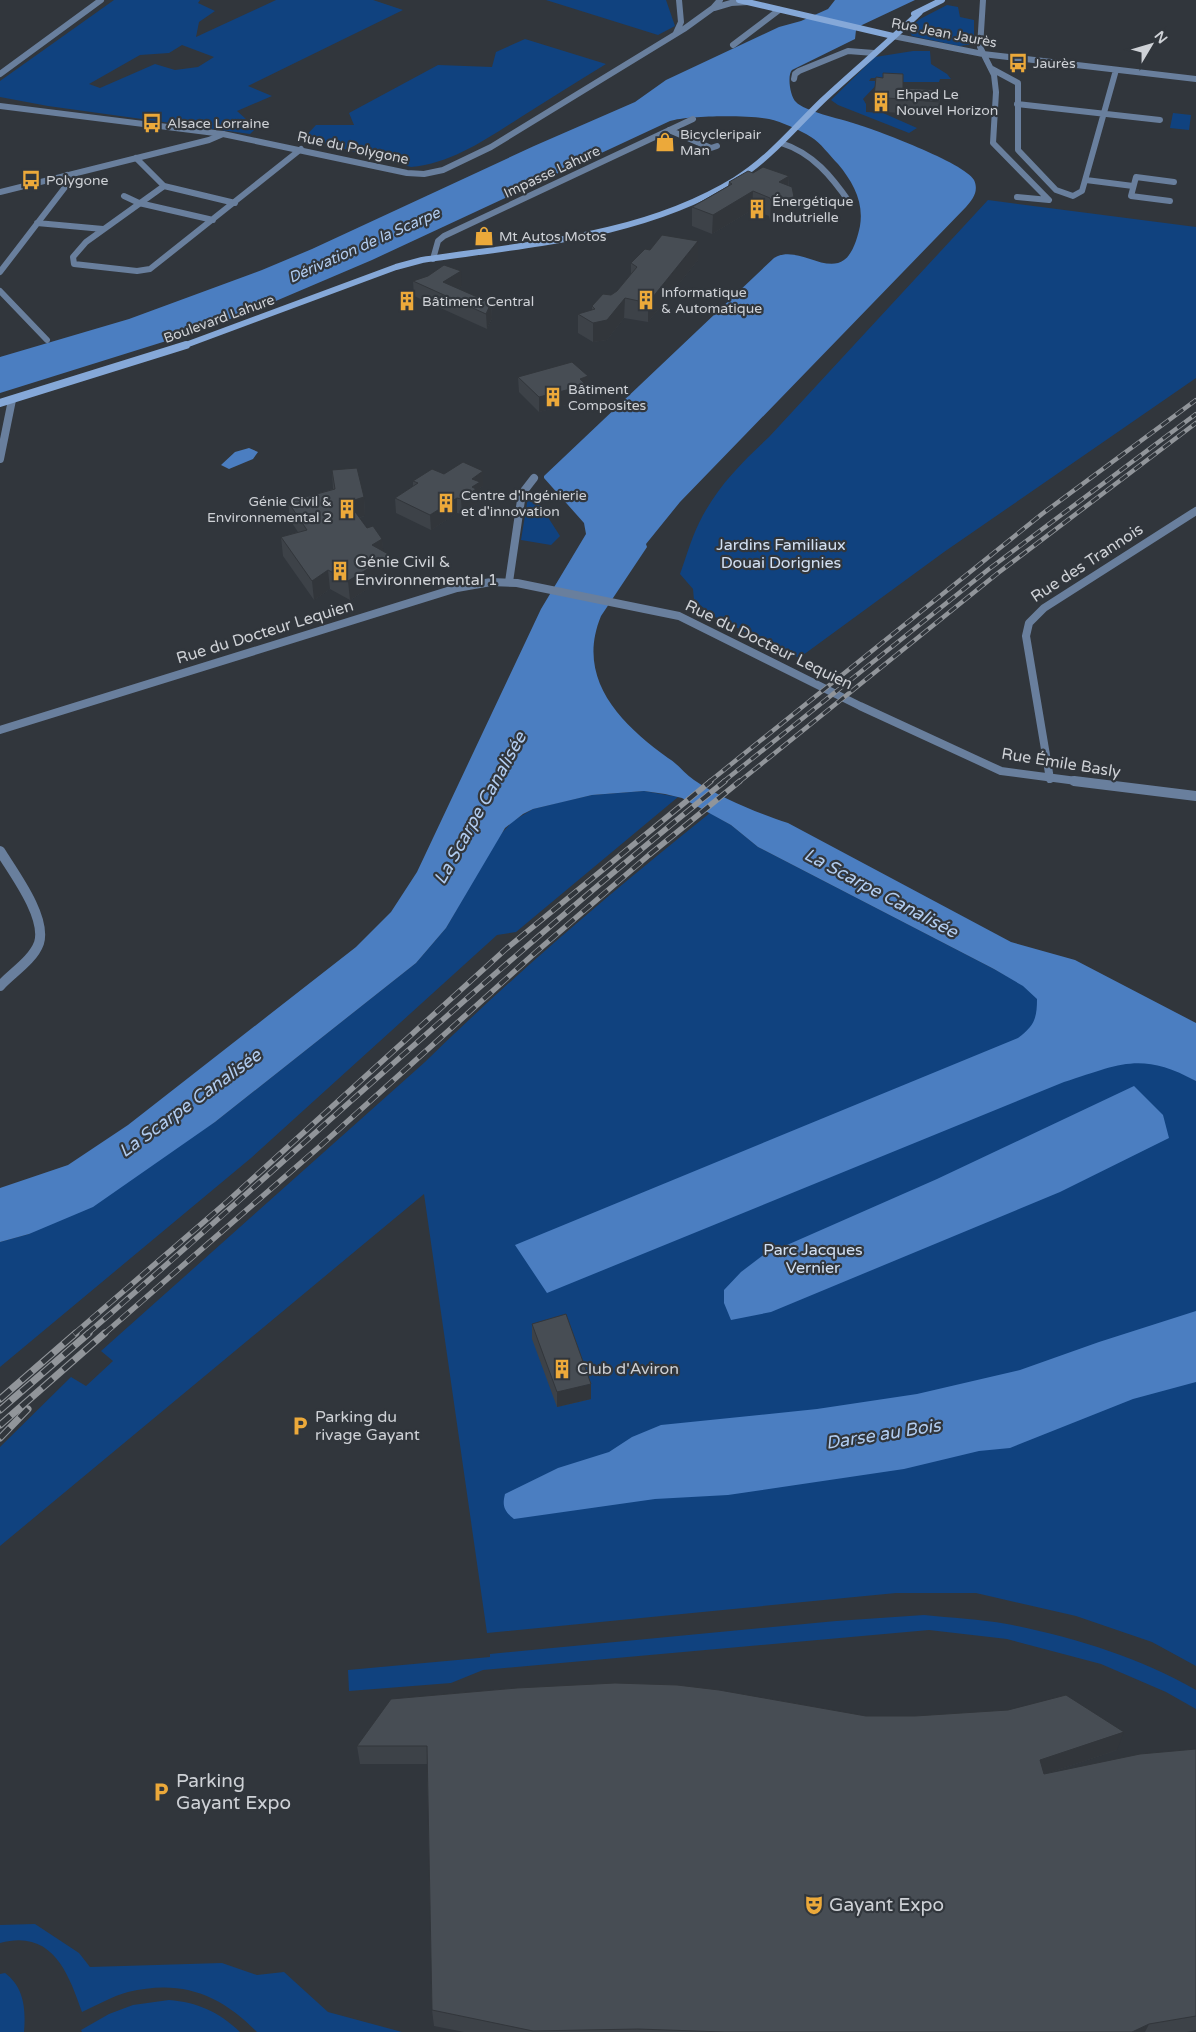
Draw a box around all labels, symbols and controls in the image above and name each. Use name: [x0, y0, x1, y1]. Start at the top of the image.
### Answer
street label: Rue Jean Jaurès: [890, 14, 999, 52]
north arrow: [1126, 20, 1176, 70]
text: N: [1151, 28, 1171, 47]
bus stop icon: Jaurès: [1007, 52, 1029, 74]
place label: Jaurès: [1033, 55, 1076, 72]
place label: Ehpad Le Nouvel Horizon: [896, 86, 998, 119]
building icon: Ehpad Le Nouvel Horizon: [870, 91, 892, 113]
bus stop icon: Alsace Lorraine: [141, 112, 163, 134]
place label: Alsace Lorraine: [167, 115, 270, 132]
place label: Bicycleripair Man: [680, 126, 762, 159]
street label: Rue du Polygone: [296, 128, 410, 168]
shop icon: Bicycleripair Man: [654, 131, 676, 153]
street label: Impasse Lahure: [501, 142, 603, 202]
bus stop icon: Polygone: [20, 169, 42, 191]
place label: Polygone: [46, 172, 109, 189]
place label: Énergétique Indutrielle: [772, 193, 853, 226]
building icon: Énergétique Indutrielle: [746, 198, 768, 220]
water label: Dérivation de la Scarpe: [285, 203, 444, 287]
shop icon: Mt Autos Motos: [473, 225, 495, 247]
place label: Mt Autos Motos: [499, 228, 607, 245]
place label: Informatique & Automatique: [661, 284, 762, 317]
building icon: Informatique & Automatique: [635, 289, 657, 311]
building icon: Bâtiment Central: [396, 290, 418, 312]
street label: Boulevard Lahure: [161, 291, 277, 347]
place label: Bâtiment Central: [422, 293, 534, 310]
place label: Bâtiment Composites: [568, 381, 647, 414]
building icon: Bâtiment Composites: [542, 386, 564, 408]
place label: Centre d'Ingénierie et d'innovation: [461, 487, 587, 520]
building icon: Centre d'Ingénierie et d'innovation: [435, 492, 457, 514]
place label: Génie Civil & Environnemental 2: [207, 493, 332, 526]
building icon: Génie Civil & Environnemental 2: [336, 498, 358, 520]
street label: Rue des Trannois: [1027, 519, 1147, 607]
park label: Jardins Familiaux Douai Dorignies: [716, 535, 846, 573]
place label: Génie Civil & Environnemental 1: [355, 552, 498, 590]
building icon: Génie Civil & Environnemental 1: [329, 560, 351, 582]
street label: Rue du Docteur Lequien: [174, 595, 356, 669]
street label: Rue du Docteur Lequien: [682, 596, 856, 694]
water label: La Scarpe Canalisée: [429, 727, 531, 888]
street label: Rue Émile Basly: [1000, 744, 1123, 782]
water label: La Scarpe Canalisée: [800, 843, 962, 943]
water label: La Scarpe Canalisée: [114, 1043, 266, 1162]
park label: Parc Jacques Vernier: [763, 1240, 863, 1278]
building icon: Club d'Aviron: [551, 1358, 573, 1380]
place label: Club d'Aviron: [577, 1359, 679, 1379]
place label: Parking du rivage Gayant: [315, 1407, 420, 1445]
water label: Darse au Bois: [824, 1414, 943, 1454]
parking icon: Parking du rivage Gayant: [289, 1415, 311, 1437]
place label: Parking Gayant Expo: [176, 1770, 291, 1814]
parking icon: Parking Gayant Expo: [150, 1781, 172, 1803]
theatre icon: Gayant Expo: [803, 1894, 825, 1916]
place label: Gayant Expo: [829, 1894, 944, 1916]

